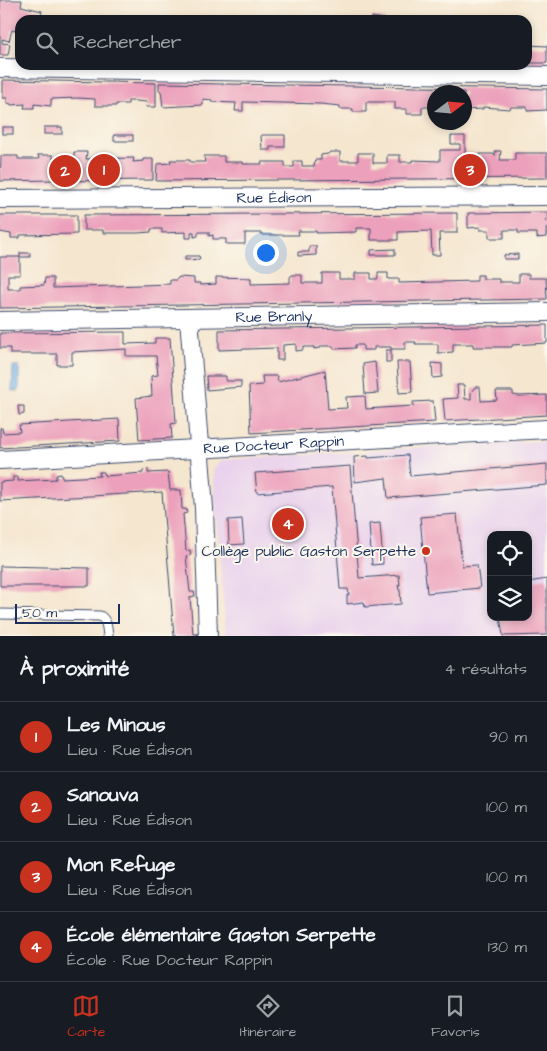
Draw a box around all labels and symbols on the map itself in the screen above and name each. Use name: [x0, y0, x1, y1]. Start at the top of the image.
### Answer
north arrow: [427, 85, 472, 130]
pin: 1: [88, 151, 120, 189]
pin: 3: [454, 151, 486, 189]
pin: 2: [49, 152, 81, 190]
street label: Rue Édison: [237, 187, 312, 209]
your location: [253, 240, 279, 266]
street label: Rue Branly: [235, 306, 313, 328]
street label: Rue Docteur Rappin: [203, 430, 345, 459]
pin: 4: [272, 505, 304, 543]
place label: Collège public Gaston Serpette: [201, 541, 416, 563]
marker: Collège public Gaston Serpette: [420, 545, 432, 557]
scale bar: [15, 601, 120, 624]

